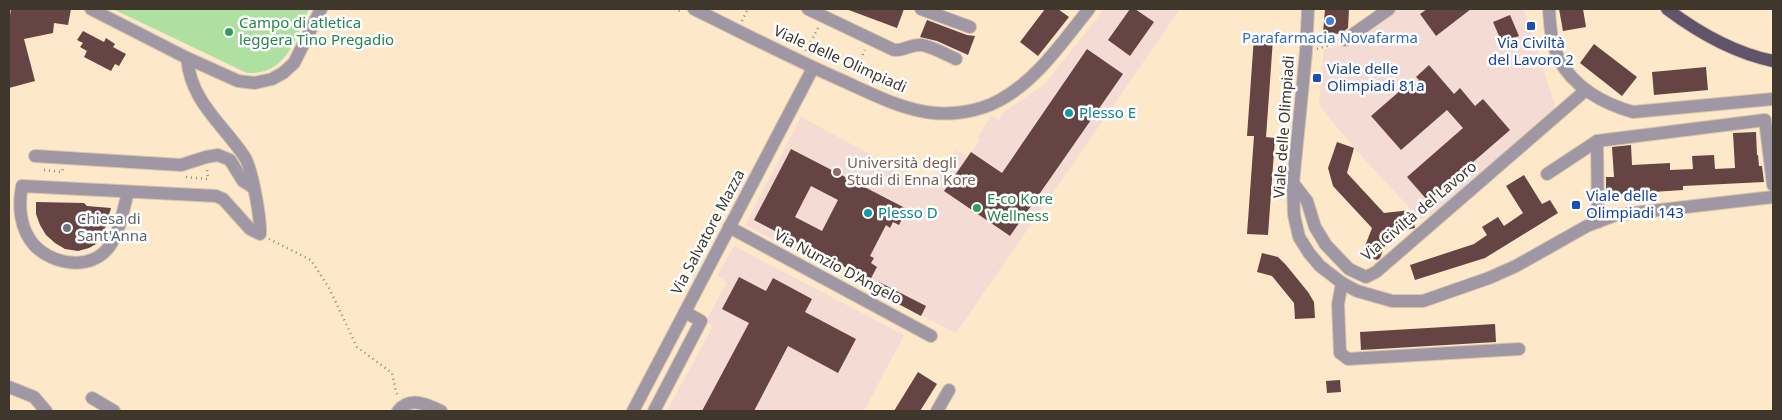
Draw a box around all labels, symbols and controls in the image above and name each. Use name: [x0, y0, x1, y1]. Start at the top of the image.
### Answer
place label: Campo di atletica leggera Tino Pregadio: [239, 12, 394, 49]
marker: Parafarmacia Novafarma: [1324, 15, 1336, 27]
street label: Viale delle Olimpiadi: [771, 20, 910, 96]
marker: Via Civiltà del Lavoro 2: [1525, 20, 1537, 32]
marker: Campo di atletica leggera Tino Pregadio: [223, 26, 235, 38]
place label: Parafarmacia Novafarma: [1242, 27, 1418, 47]
place label: Via Civiltà del Lavoro 2: [1488, 32, 1574, 69]
street label: Viale delle Olimpiadi: [1268, 55, 1298, 199]
place label: Viale delle Olimpiadi 81a: [1327, 58, 1425, 95]
marker: Viale delle Olimpiadi 81a: [1311, 72, 1323, 84]
place label: Plesso E: [1079, 102, 1136, 122]
marker: Plesso E: [1063, 107, 1075, 119]
place label: Università degli Studi di Enna Kore: [847, 152, 976, 189]
street label: Via Civiltà del Lavoro: [1356, 156, 1480, 265]
street label: Via Salvatore Mazza: [666, 165, 749, 298]
marker: Università degli Studi di Enna Kore: [831, 166, 843, 178]
place label: Viale delle Olimpiadi 143: [1586, 185, 1684, 222]
place label: E-co Kore Wellness: [987, 188, 1053, 225]
marker: Viale delle Olimpiadi 143: [1570, 199, 1582, 211]
place label: Plesso D: [878, 202, 938, 222]
marker: E-co Kore Wellness: [971, 202, 983, 214]
marker: Plesso D: [862, 207, 874, 219]
place label: Chiesa di Sant'Anna: [77, 208, 148, 245]
marker: Chiesa di Sant'Anna: [61, 222, 73, 234]
street label: Via Nunzio D'Angelo: [771, 224, 906, 308]

